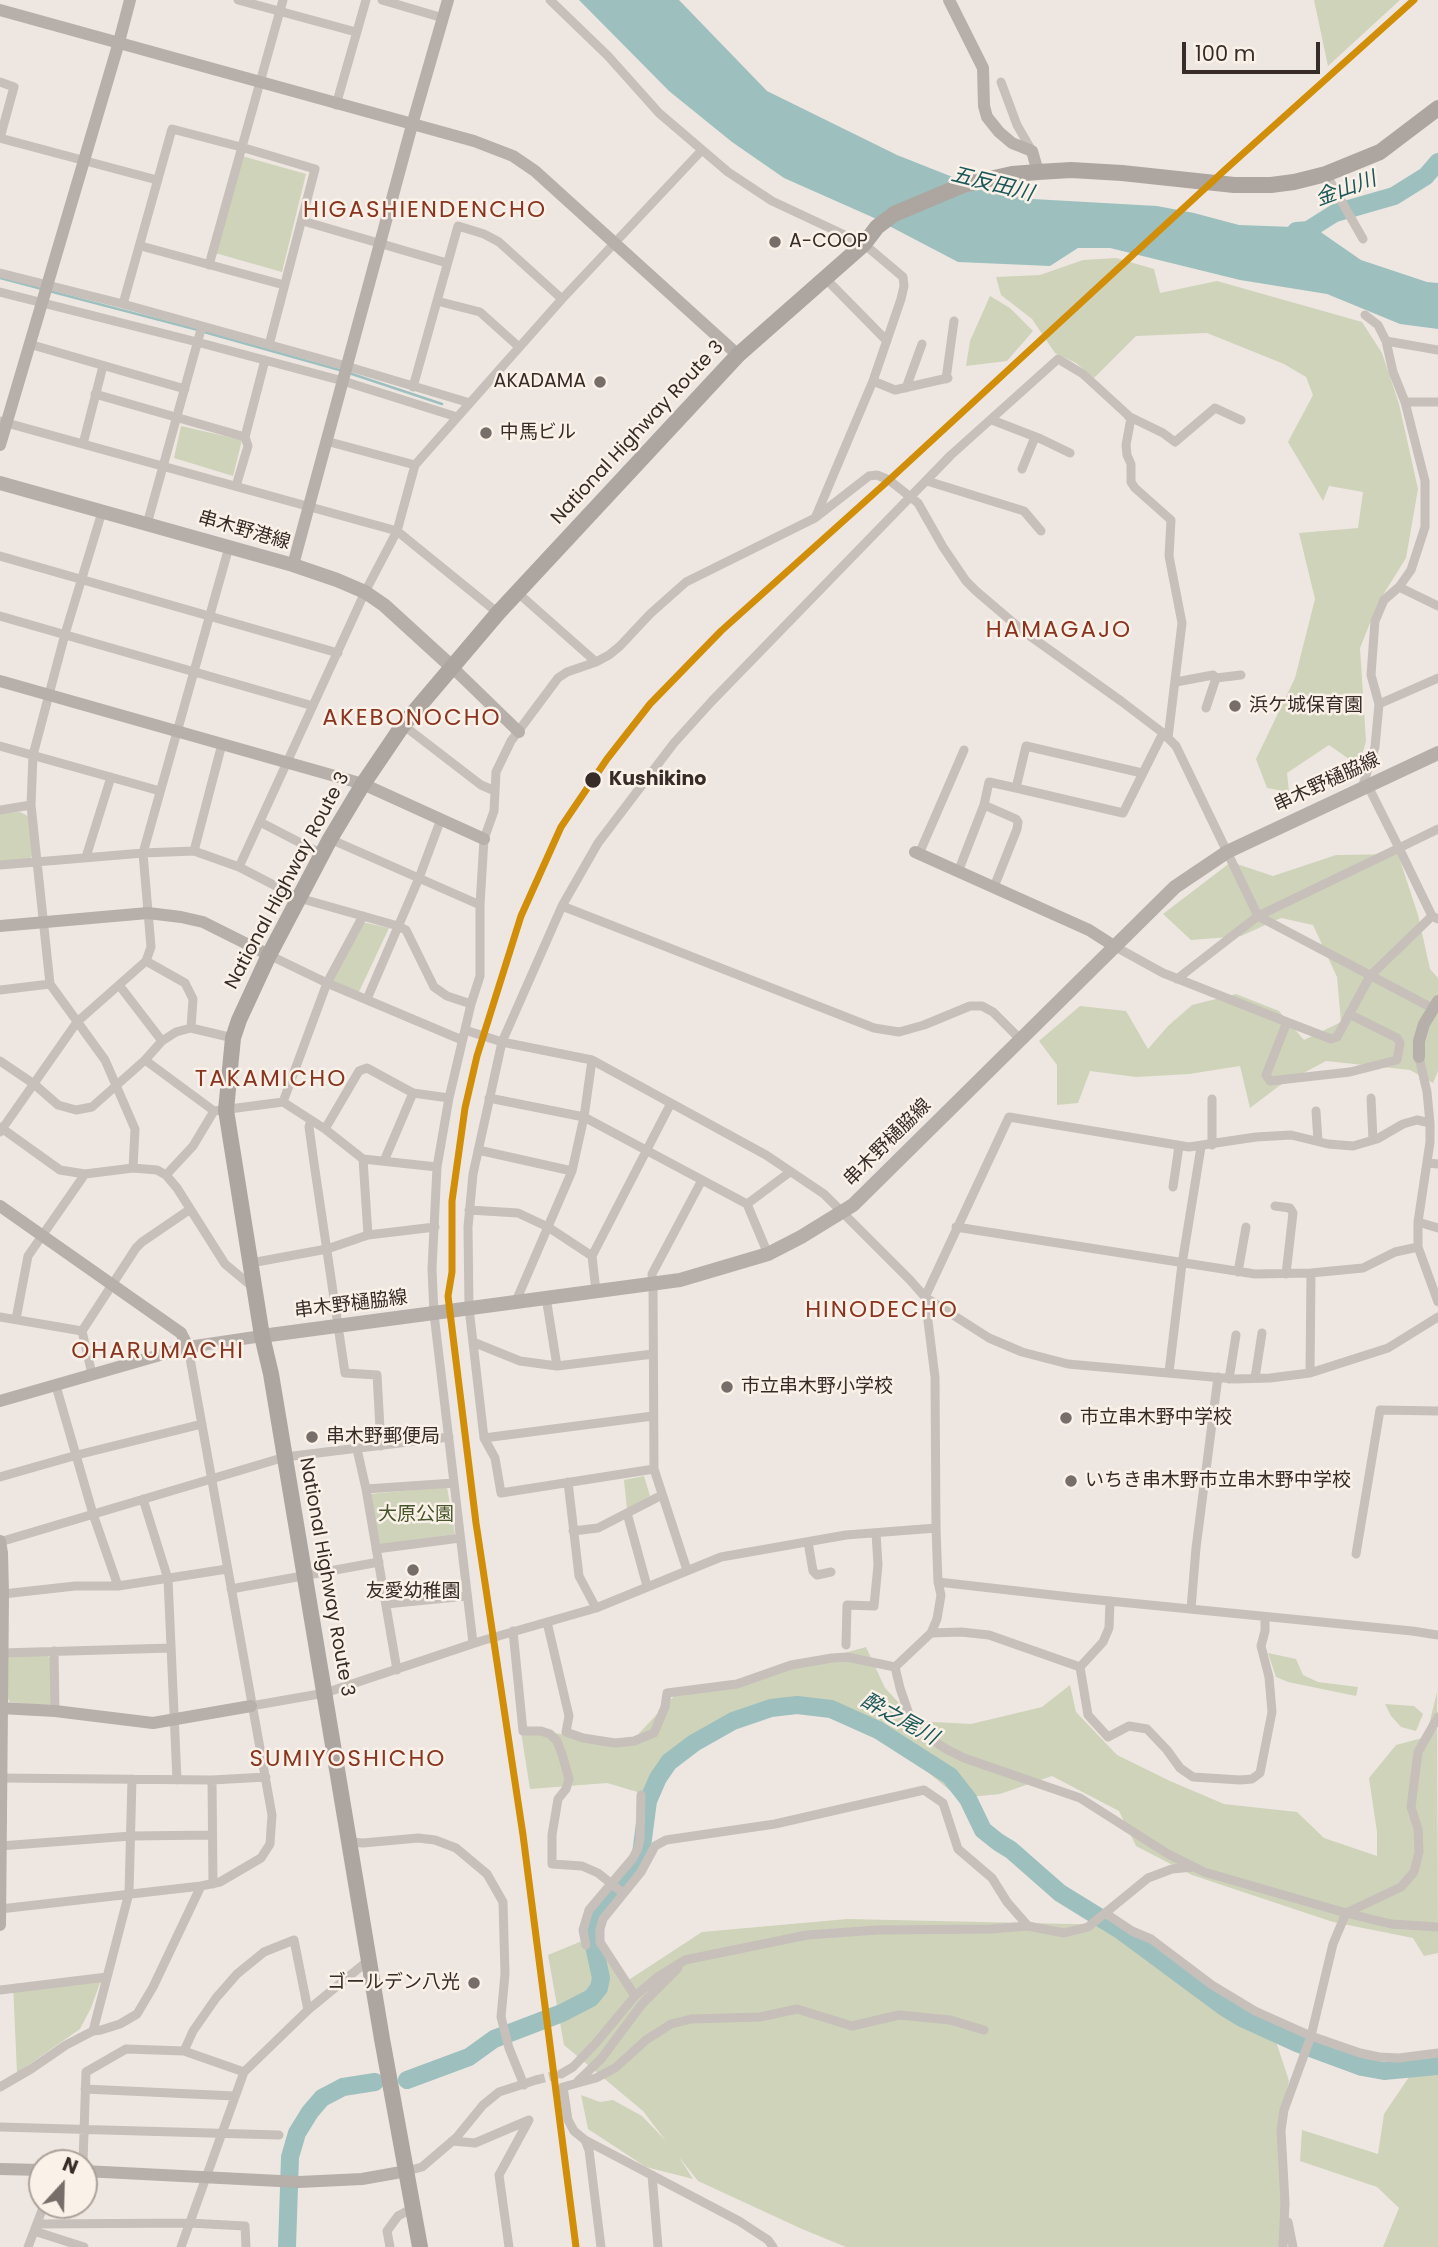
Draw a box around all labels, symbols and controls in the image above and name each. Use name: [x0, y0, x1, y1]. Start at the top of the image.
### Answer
scale bar: [1186, 28, 1324, 72]
text: 100 m: [1195, 39, 1255, 68]
water label: 五反田川: [948, 163, 1036, 207]
water label: 金山川: [1312, 167, 1380, 213]
district label: HIGASHIENDENCHO: [305, 197, 545, 225]
place label: A-COOP: [789, 231, 868, 253]
marker: A-COOP: [767, 234, 783, 250]
street label: National Highway Route 3: [547, 337, 729, 529]
place label: AKADAMA: [494, 371, 586, 393]
marker: AKADAMA: [592, 374, 608, 390]
place label: 中馬ビル: [500, 422, 576, 444]
marker: 中馬ビル: [478, 425, 494, 441]
street label: 串木野港線: [195, 507, 293, 555]
district label: HAMAGAJO: [987, 617, 1131, 645]
place label: 浜ケ城保育園: [1249, 695, 1363, 717]
marker: 浜ケ城保育園: [1227, 698, 1243, 714]
district label: AKEBONOCHO: [324, 705, 500, 733]
street label: 串木野樋脇線: [1271, 749, 1383, 817]
street label: National Highway Route 3: [221, 769, 355, 993]
place label: Kushikino: [609, 769, 706, 791]
marker: Kushikino: [583, 770, 603, 790]
district label: TAKAMICHO: [196, 1066, 346, 1094]
street label: 串木野樋脇線: [840, 1095, 936, 1191]
street label: 串木野樋脇線: [293, 1287, 409, 1323]
district label: HINODECHO: [806, 1297, 958, 1325]
district label: OHARUMACHI: [72, 1338, 244, 1366]
place label: 市立串木野小学校: [741, 1376, 893, 1398]
marker: 市立串木野小学校: [719, 1379, 735, 1395]
place label: 市立串木野中学校: [1080, 1407, 1232, 1429]
marker: 市立串木野中学校: [1058, 1410, 1074, 1426]
place label: 串木野郵便局: [326, 1426, 440, 1448]
marker: 串木野郵便局: [304, 1429, 320, 1445]
street label: National Highway Route 3: [294, 1456, 358, 1698]
place label: いちき串木野市立串木野中学校: [1085, 1470, 1351, 1492]
marker: いちき串木野市立串木野中学校: [1063, 1473, 1079, 1489]
park label: 大原公園: [378, 1504, 454, 1526]
marker: 友愛幼稚園: [405, 1562, 421, 1578]
place label: 友愛幼稚園: [366, 1581, 460, 1603]
water label: 酔之尾川: [856, 1689, 942, 1751]
district label: SUMIYOSHICHO: [251, 1746, 445, 1774]
place label: ゴールデン八光: [327, 1972, 460, 1994]
marker: ゴールデン八光: [466, 1975, 482, 1991]
north arrow: [28, 2149, 98, 2219]
text: N: [59, 2151, 82, 2181]

